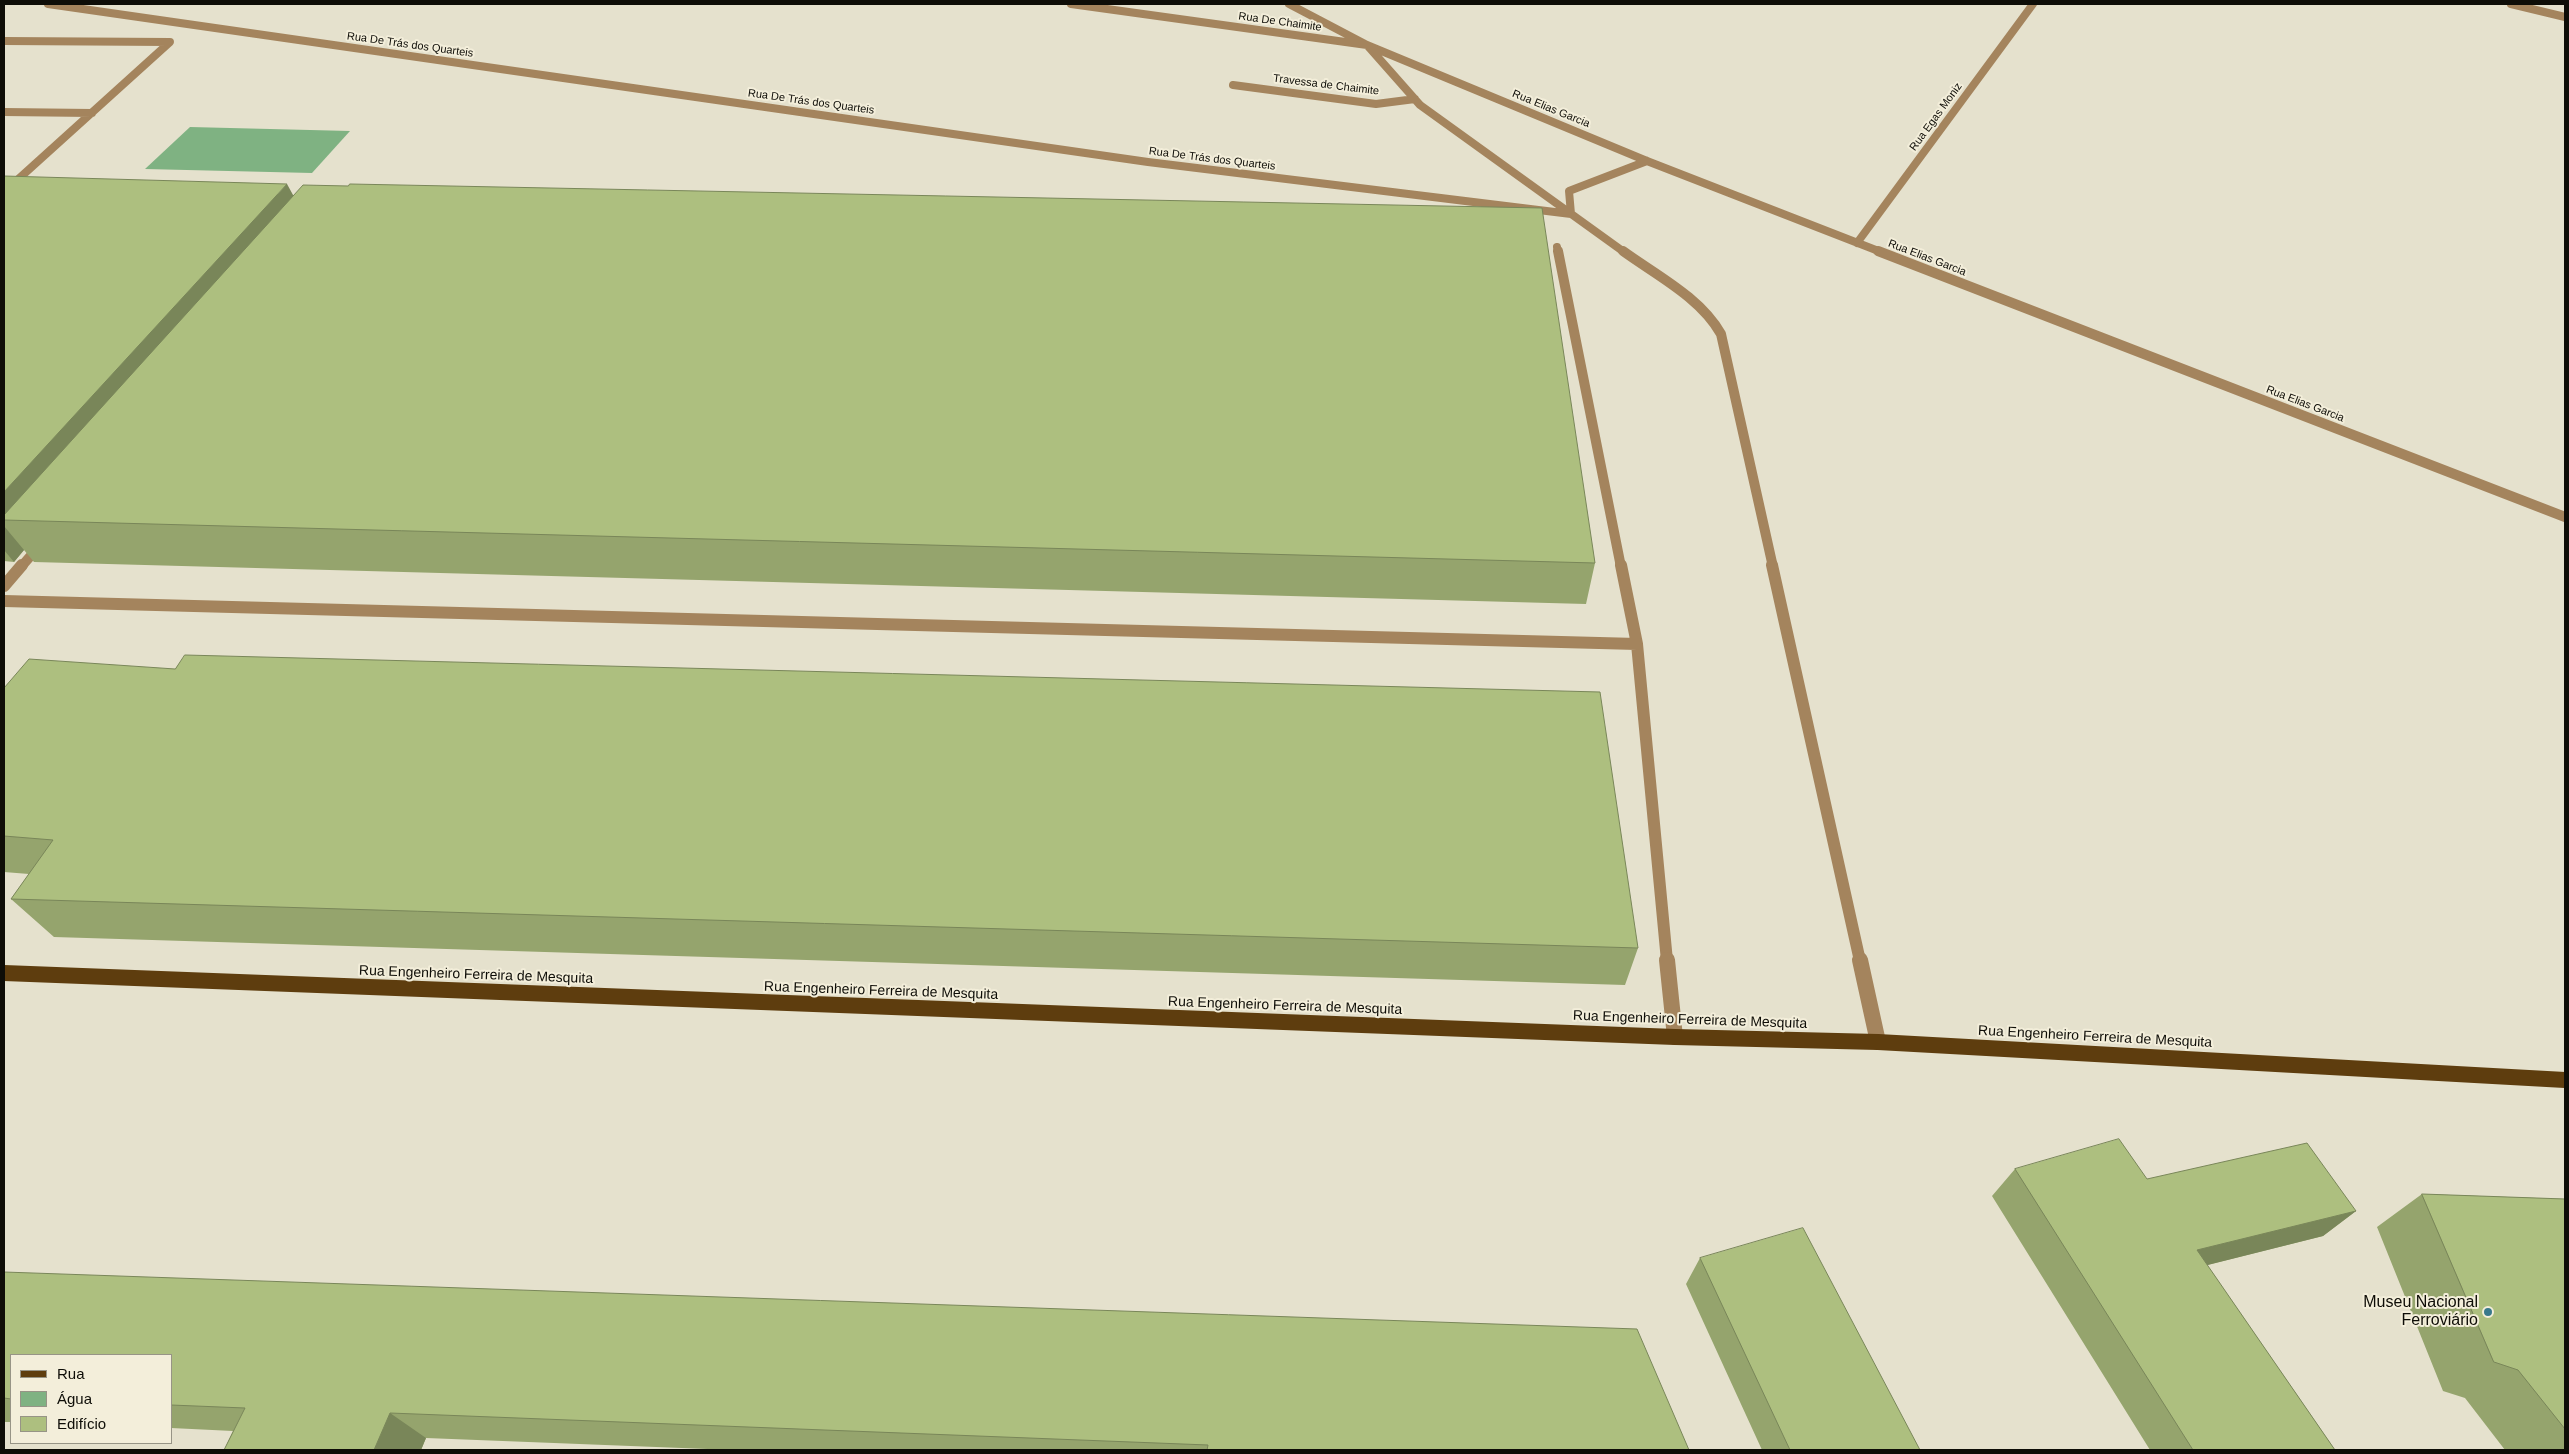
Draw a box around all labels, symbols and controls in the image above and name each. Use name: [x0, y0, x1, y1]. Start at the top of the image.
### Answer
street label: Rua De Chaimite: [1238, 10, 1322, 34]
street label: Rua De Trás dos Quarteis: [346, 30, 474, 60]
street label: Travessa de Chaimite: [1272, 72, 1380, 98]
street label: Rua Egas Moniz: [1907, 80, 1965, 154]
street label: Rua De Trás dos Quarteis: [747, 87, 875, 117]
street label: Rua Elias Garcia: [1510, 87, 1592, 131]
street label: Rua De Trás dos Quarteis: [1148, 145, 1276, 173]
street label: Rua Elias Garcia: [1886, 237, 1968, 279]
street label: Rua Elias Garcia: [2264, 383, 2346, 425]
street label: Rua Engenheiro Ferreira de Mesquita: [359, 963, 593, 987]
street label: Rua Engenheiro Ferreira de Mesquita: [764, 979, 998, 1003]
street label: Rua Engenheiro Ferreira de Mesquita: [1168, 994, 1402, 1018]
street label: Rua Engenheiro Ferreira de Mesquita: [1573, 1008, 1807, 1032]
street label: Rua Engenheiro Ferreira de Mesquita: [1978, 1022, 2212, 1052]
place label: Museu Nacional Ferroviário: [2363, 1293, 2478, 1331]
marker: Museu Nacional Ferroviário: [2482, 1306, 2494, 1318]
legend: [10, 1354, 172, 1444]
text: Rua: [57, 1365, 85, 1382]
text: Água: [57, 1390, 92, 1407]
text: Edifício: [57, 1415, 106, 1432]

